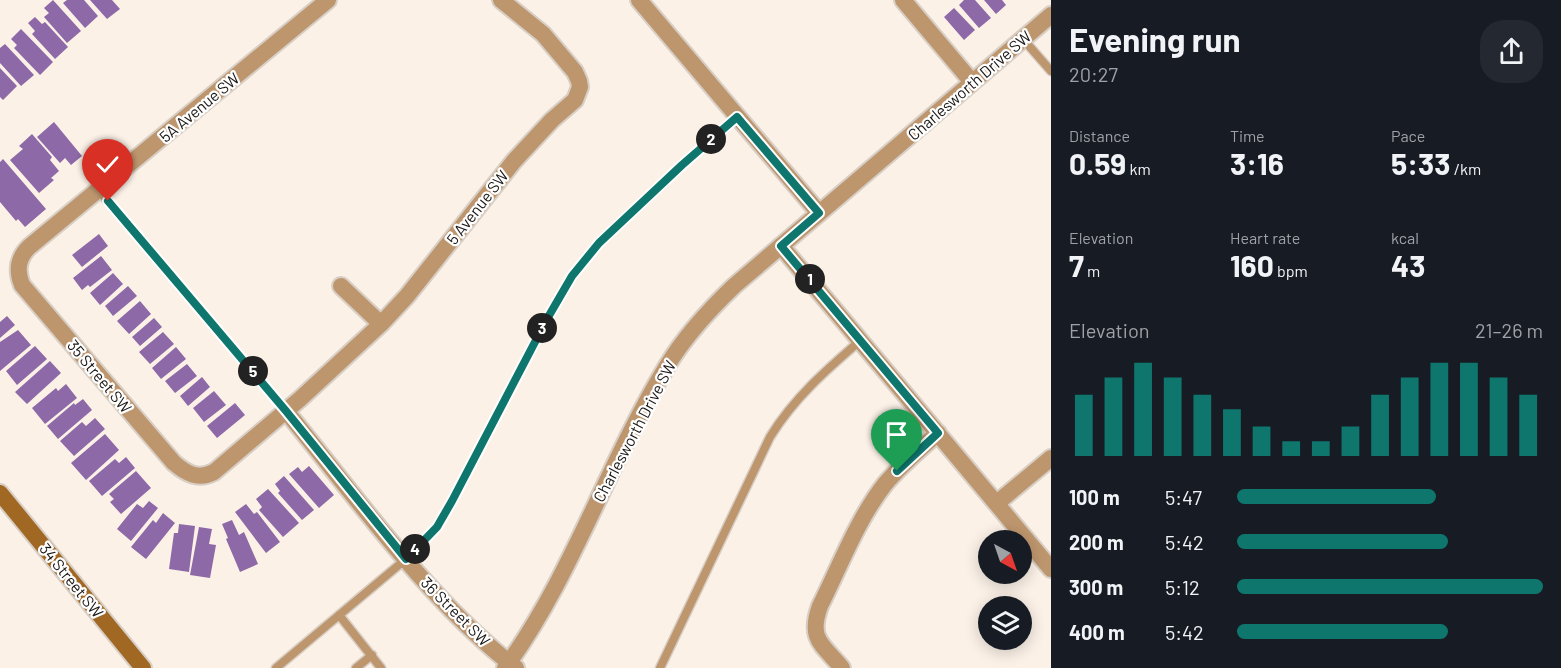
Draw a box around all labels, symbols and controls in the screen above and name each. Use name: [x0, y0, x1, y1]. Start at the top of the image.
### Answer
text: Evening run: [1069, 19, 1241, 59]
button: share: [1480, 20, 1543, 83]
street label: Charlesworth Drive SW: [903, 26, 1035, 144]
text: 20:27: [1069, 62, 1118, 86]
street label: 5A Avenue SW: [155, 68, 243, 146]
pin: 2: [696, 124, 726, 154]
text: Distance: [1069, 126, 1130, 145]
text: Time: [1230, 126, 1265, 145]
text: Pace: [1391, 126, 1425, 145]
text: 2: [707, 129, 715, 148]
pin: [82, 139, 133, 201]
text: 0.59: [1069, 145, 1126, 181]
text: 3:16: [1230, 145, 1284, 181]
text: 5:33: [1391, 145, 1451, 181]
icon: check: [91, 148, 124, 181]
text: km: [1126, 159, 1151, 178]
text: /km: [1451, 159, 1481, 178]
street label: 5 Avenue SW: [442, 166, 512, 248]
text: Elevation: [1069, 228, 1133, 247]
text: Heart rate: [1230, 228, 1300, 247]
text: kcal: [1391, 228, 1419, 247]
text: 7: [1069, 247, 1084, 283]
text: 160: [1230, 247, 1274, 283]
text: 43: [1391, 247, 1425, 283]
text: m: [1084, 261, 1100, 280]
text: bpm: [1274, 261, 1308, 280]
pin: 1: [795, 264, 825, 294]
text: 1: [807, 269, 813, 288]
pin: 3: [527, 313, 557, 343]
text: 3: [538, 318, 546, 337]
text: Elevation: [1069, 318, 1150, 342]
text: 21–26 m: [1475, 318, 1543, 342]
street label: 35 Street SW: [64, 335, 136, 417]
pin: 5: [238, 356, 268, 386]
street label: Charlesworth Drive SW: [589, 357, 679, 505]
text: 5: [249, 361, 257, 380]
pin: [871, 409, 922, 471]
icon: arrive: [880, 418, 913, 451]
text: 100 m: [1069, 485, 1120, 509]
text: 5:47: [1165, 485, 1202, 509]
north arrow: [978, 530, 1032, 584]
map controls: [978, 530, 1032, 650]
text: 200 m: [1069, 530, 1124, 554]
text: 5:42: [1165, 530, 1204, 554]
pin: 4: [400, 534, 430, 564]
street label: 34 Street SW: [36, 539, 108, 621]
text: 4: [410, 539, 420, 558]
street label: 36 Street SW: [418, 573, 494, 649]
text: 300 m: [1069, 575, 1123, 599]
text: 5:12: [1165, 575, 1200, 599]
button: layers: [978, 596, 1032, 650]
text: 400 m: [1069, 620, 1125, 644]
text: 5:42: [1165, 620, 1204, 644]

